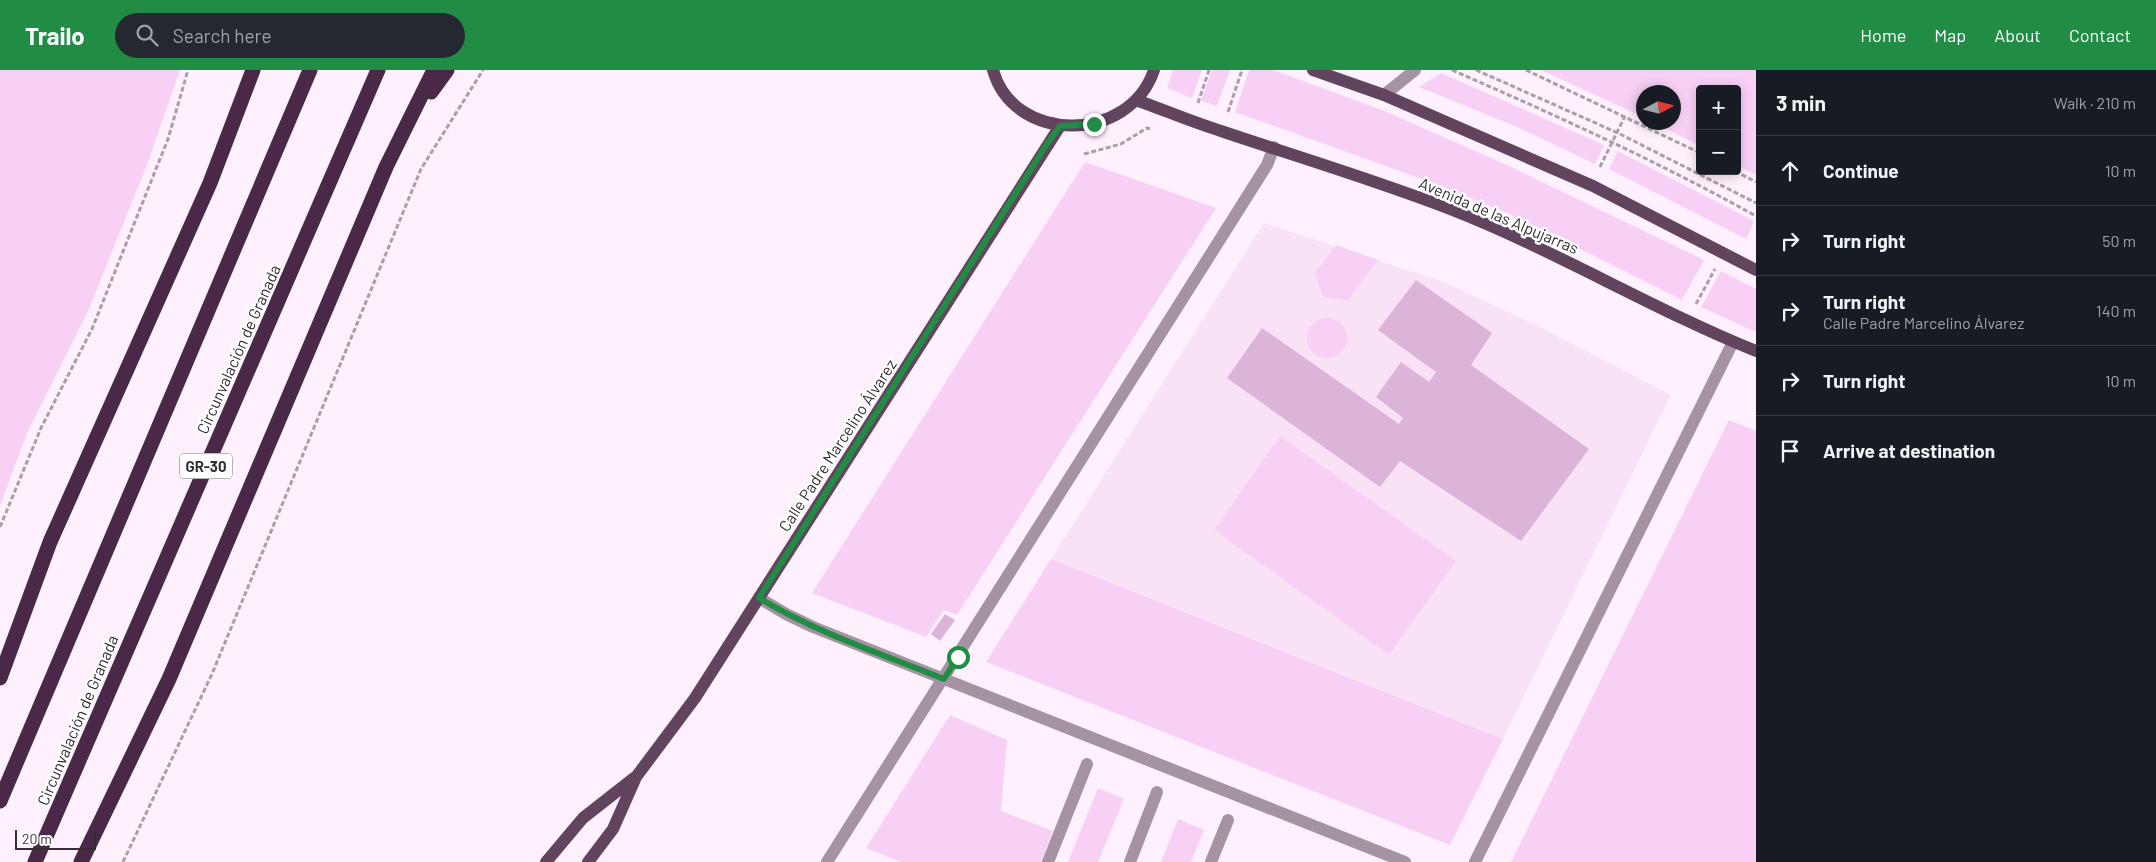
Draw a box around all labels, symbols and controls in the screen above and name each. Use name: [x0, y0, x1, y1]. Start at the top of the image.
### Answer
search box: [115, 13, 465, 58]
text: Trailo: [25, 21, 85, 50]
icon: search: [133, 21, 161, 49]
text: Search here: [173, 24, 272, 47]
text: Home: [1860, 24, 1906, 46]
text: Map: [1934, 24, 1966, 46]
text: About: [1994, 24, 2041, 46]
text: Contact: [2069, 24, 2131, 46]
north arrow: [1636, 85, 1681, 130]
map controls: [1696, 85, 1741, 175]
button: +: [1696, 85, 1741, 130]
text: 3 min: [1776, 90, 1826, 115]
text: Walk · 210 m: [2054, 93, 2136, 112]
route end: [1083, 113, 1106, 136]
button: −: [1696, 130, 1741, 175]
icon: ahead: [1776, 157, 1804, 185]
text: Continue: [1823, 159, 1899, 182]
text: 10 m: [2105, 161, 2136, 180]
street label: Avenida de las Alpujarras: [1416, 173, 1582, 257]
icon: right: [1776, 227, 1804, 255]
text: Turn right: [1823, 229, 1905, 252]
text: 50 m: [2102, 231, 2136, 250]
street label: Circunvalación de Granada: [192, 261, 284, 437]
text: Turn right: [1823, 290, 1905, 313]
icon: right: [1776, 297, 1804, 325]
text: 140 m: [2096, 301, 2136, 320]
text: Calle Padre Marcelino Álvarez: [1823, 313, 2024, 332]
street label: Calle Padre Marcelino Álvarez: [774, 355, 900, 535]
icon: right: [1776, 367, 1804, 395]
text: Turn right: [1823, 369, 1905, 392]
text: 10 m: [2105, 371, 2136, 390]
icon: arrive: [1776, 437, 1804, 465]
text: Arrive at destination: [1823, 439, 1995, 462]
road number: GR-30: [180, 454, 232, 478]
street label: Circunvalación de Granada: [32, 632, 122, 808]
route start: [947, 646, 970, 669]
scale bar: [15, 827, 96, 850]
text: 20 m: [22, 830, 52, 847]

